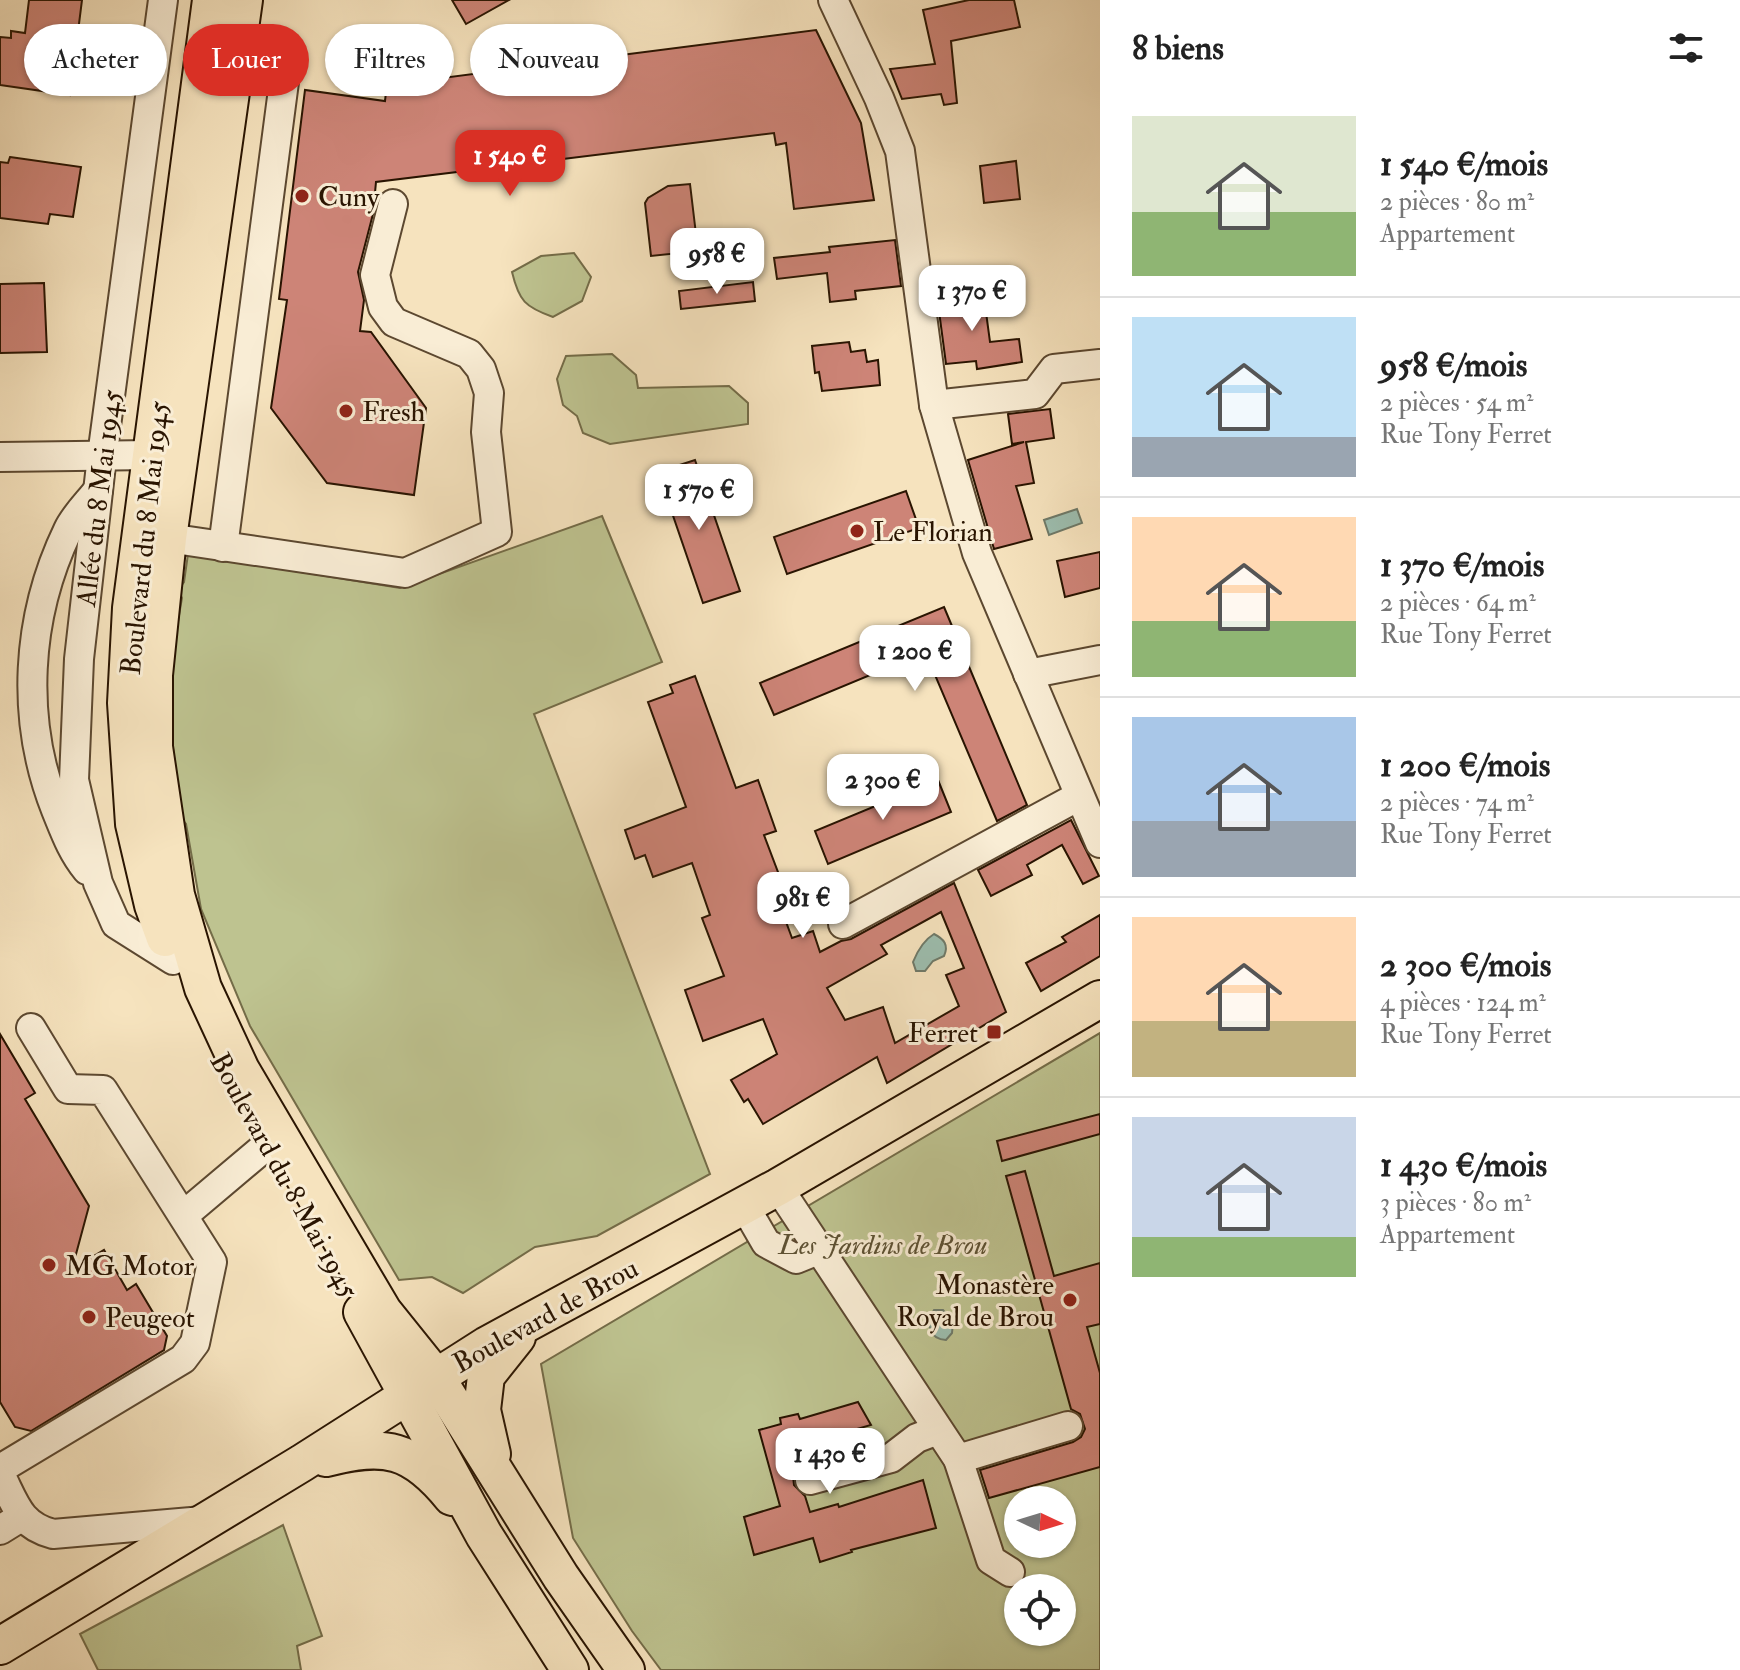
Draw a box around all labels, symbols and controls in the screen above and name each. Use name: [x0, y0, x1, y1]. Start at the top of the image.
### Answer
chip: Acheter: [24, 24, 167, 96]
chip: Louer: [183, 24, 309, 96]
chip: Filtres: [325, 24, 454, 96]
chip: Nouveau: [470, 24, 628, 96]
icon: filters: [1664, 26, 1708, 70]
text: 8 biens: [1132, 27, 1224, 70]
pin: 1 540 €: [436, 130, 584, 198]
text: 1 540 €: [473, 140, 547, 172]
text: 1 540 €/mois: [1380, 143, 1548, 186]
icon: home: [1196, 148, 1292, 244]
place label: Cuny: [318, 180, 380, 215]
text: 2 pièces · 80 m²: [1380, 186, 1534, 218]
marker: Cuny: [293, 187, 311, 205]
text: Appartement: [1380, 218, 1515, 250]
pin: 958 €: [661, 228, 773, 296]
text: 958 €: [688, 238, 746, 270]
pin: 1 370 €: [898, 265, 1046, 333]
text: 1 370 €: [937, 275, 1007, 307]
text: 958 €/mois: [1380, 344, 1527, 387]
icon: home: [1196, 349, 1292, 445]
street label: Allée du 8 Mai 1945: [69, 387, 130, 609]
text: 2 pièces · 54 m²: [1380, 387, 1533, 419]
place label: Fresh: [362, 395, 425, 430]
street label: Boulevard du 8 Mai 1945: [114, 399, 177, 677]
marker: Fresh: [337, 402, 355, 420]
text: Rue Tony Ferret: [1380, 419, 1552, 451]
pin: 1 570 €: [625, 464, 773, 532]
text: 1 570 €: [663, 474, 735, 506]
place label: Le Florian: [873, 515, 993, 550]
marker: Le Florian: [848, 522, 866, 540]
text: 1 370 €/mois: [1380, 544, 1544, 587]
icon: home: [1196, 549, 1292, 645]
text: 2 pièces · 64 m²: [1380, 587, 1536, 619]
text: Rue Tony Ferret: [1380, 619, 1552, 651]
pin: 1 200 €: [841, 625, 989, 693]
text: 1 200 €: [877, 635, 953, 667]
text: 1 200 €/mois: [1380, 744, 1551, 787]
icon: home: [1196, 749, 1292, 845]
pin: 2 300 €: [809, 754, 957, 822]
text: 2 300 €: [845, 764, 921, 796]
text: 2 pièces · 74 m²: [1380, 787, 1534, 819]
text: Rue Tony Ferret: [1380, 819, 1552, 851]
pin: 981 €: [747, 872, 859, 940]
text: 981 €: [775, 882, 831, 914]
text: 2 300 €/mois: [1380, 944, 1551, 987]
icon: home: [1196, 949, 1292, 1045]
text: 4 pièces · 124 m²: [1380, 987, 1546, 1019]
place label: Ferret: [908, 1016, 978, 1051]
text: Rue Tony Ferret: [1380, 1019, 1552, 1051]
marker: Ferret: [985, 1023, 1003, 1041]
street label: Boulevard du 8 Mai 1945: [202, 1047, 366, 1305]
text: 1 430 €/mois: [1380, 1144, 1547, 1187]
icon: home: [1196, 1149, 1292, 1245]
text: 3 pièces · 80 m²: [1380, 1187, 1531, 1219]
text: Appartement: [1380, 1219, 1515, 1251]
park label: Les Jardins de Brou: [778, 1228, 987, 1263]
place label: MG Motor: [65, 1249, 195, 1284]
street label: Boulevard de Brou: [447, 1251, 644, 1382]
marker: MG Motor: [40, 1256, 58, 1274]
place label: Monastère Royal de Brou: [896, 1268, 1054, 1335]
marker: Monastère Royal de Brou: [1061, 1291, 1079, 1309]
place label: Peugeot: [105, 1301, 195, 1336]
marker: Peugeot: [80, 1308, 98, 1326]
pin: 1 430 €: [756, 1428, 904, 1496]
text: 1 430 €: [794, 1438, 866, 1470]
north arrow: [1004, 1486, 1076, 1558]
map controls: [1004, 1486, 1076, 1646]
button: locate: [1004, 1574, 1076, 1646]

